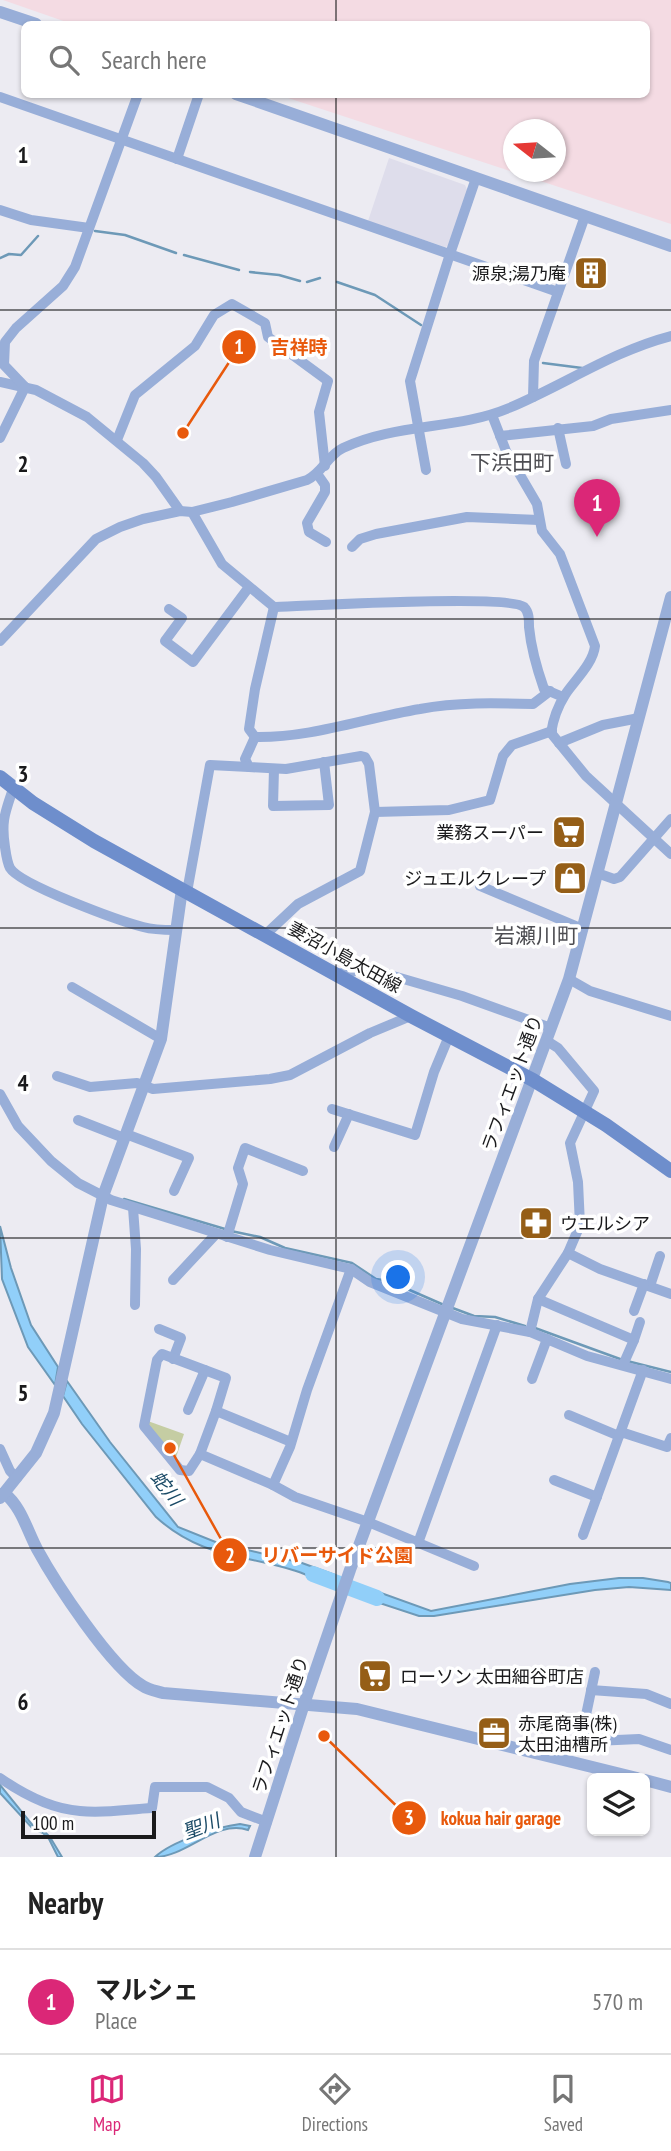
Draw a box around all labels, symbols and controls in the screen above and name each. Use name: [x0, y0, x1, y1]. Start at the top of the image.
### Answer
search box: [21, 21, 650, 98]
icon: search: [45, 41, 83, 79]
text: Search here: [101, 43, 207, 76]
north arrow: [503, 119, 566, 182]
text: 1: [18, 140, 29, 169]
building icon: 源泉;湯乃庵: [572, 254, 610, 292]
place label: 源泉;湯乃庵: [472, 262, 566, 285]
callout: 吉祥時: [221, 327, 341, 367]
text: 1: [234, 333, 244, 360]
text: 吉祥時: [270, 335, 328, 359]
text: 2: [18, 449, 29, 478]
district label: 下浜田町: [470, 449, 554, 476]
pin: 1: [574, 479, 620, 537]
text: 3: [18, 759, 29, 788]
supermarket icon: 業務スーパー: [550, 813, 588, 851]
place label: 業務スーパー: [436, 821, 544, 844]
shop icon: ジュエルクレープ: [551, 859, 589, 897]
place label: ジュエルクレープ: [404, 867, 546, 890]
street label: 妻沼小島太田線: [284, 916, 406, 998]
district label: 岩瀬川町: [494, 922, 578, 949]
street label: ラフィエット通り: [477, 1012, 547, 1154]
text: 4: [18, 1068, 29, 1097]
pharmacy icon: ウエルシア: [517, 1204, 555, 1242]
place label: ウエルシア: [560, 1212, 650, 1235]
your location: [381, 1260, 415, 1294]
text: 5: [18, 1378, 29, 1407]
water label: 蛇川: [146, 1466, 189, 1512]
callout: リバーサイド公園: [212, 1535, 427, 1575]
text: 2: [225, 1542, 235, 1569]
text: リバーサイド公園: [261, 1543, 413, 1567]
street label: ラフィエット通り: [247, 1653, 313, 1797]
supermarket icon: ローソン 太田細谷町店: [356, 1657, 394, 1695]
place label: ローソン 太田細谷町店: [400, 1665, 584, 1688]
text: 6: [18, 1687, 29, 1716]
place label: 赤尾商事(株) 太田油槽所: [518, 1712, 617, 1756]
office icon: 赤尾商事(株) 太田油槽所: [475, 1714, 513, 1752]
map controls: [587, 1773, 650, 1836]
button: layers: [587, 1773, 650, 1836]
callout: kokua hair garage: [391, 1798, 575, 1838]
text: 3: [404, 1804, 414, 1831]
text: kokua hair garage: [441, 1806, 561, 1830]
water label: 聖川: [179, 1807, 225, 1844]
scale bar: [21, 1808, 156, 1840]
text: 100 m: [32, 1811, 74, 1835]
text: Nearby: [28, 1883, 103, 1922]
text: マルシェ: [95, 1973, 199, 2006]
text: 1: [46, 1987, 57, 2016]
text: 570 m: [592, 1987, 643, 2016]
text: Place: [95, 2006, 137, 2035]
tab: Map: [88, 2070, 126, 2136]
tab: Directions: [302, 2070, 368, 2136]
tab: Saved: [544, 2070, 583, 2136]

